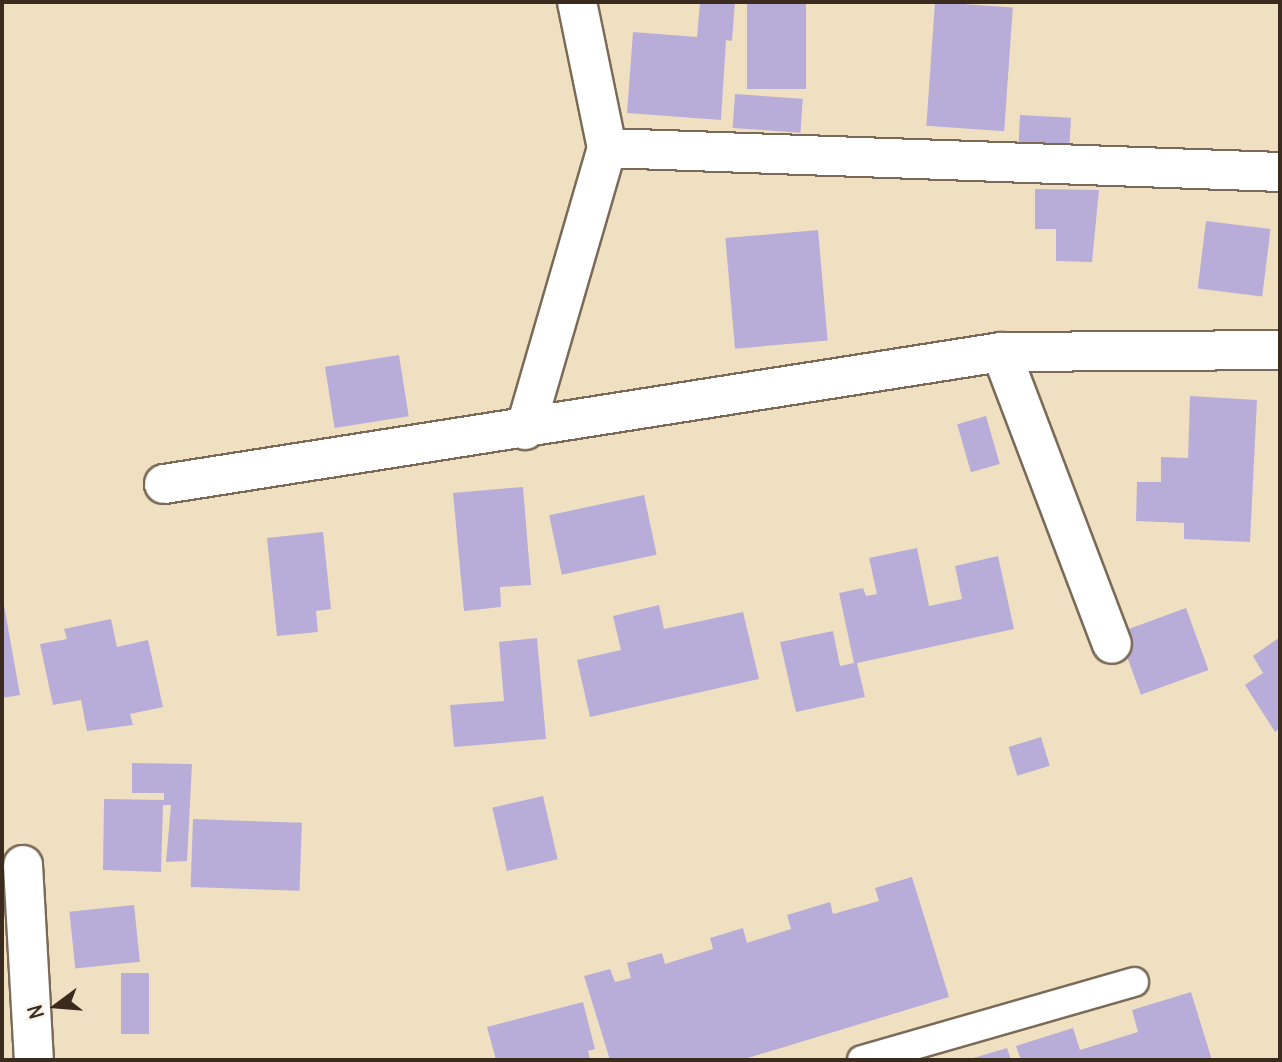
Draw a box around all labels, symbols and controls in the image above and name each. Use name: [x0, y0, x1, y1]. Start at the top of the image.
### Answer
north arrow: [21, 971, 91, 1041]
text: N: [22, 1002, 49, 1021]

